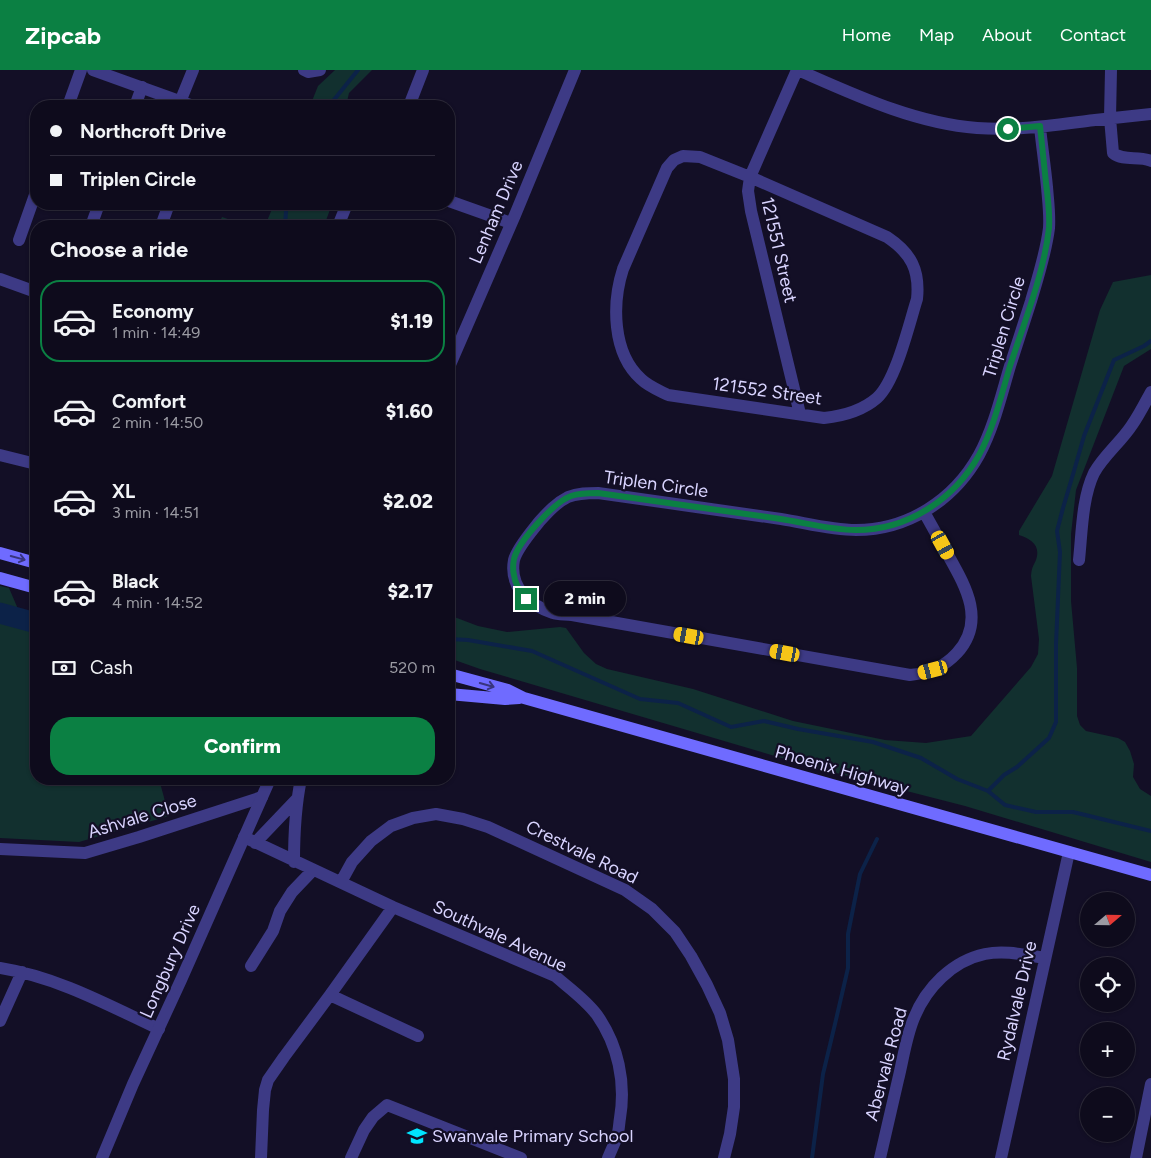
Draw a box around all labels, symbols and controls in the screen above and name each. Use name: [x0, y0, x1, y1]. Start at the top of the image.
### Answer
text: Zipcab: [25, 21, 101, 50]
text: Home: [842, 24, 891, 46]
text: Map: [919, 24, 954, 46]
text: About: [982, 24, 1032, 46]
text: Contact: [1060, 24, 1126, 46]
route start: [997, 118, 1019, 140]
text: Northcroft Drive: [80, 120, 226, 143]
street label: Lenham Drive: [464, 157, 528, 267]
text: Triplen Circle: [80, 168, 196, 191]
street label: 121551 Street: [756, 195, 802, 305]
text: Choose a ride: [50, 236, 188, 263]
street label: Triplen Circle: [978, 273, 1030, 380]
icon: car: [52, 299, 97, 344]
text: Economy: [112, 300, 194, 323]
text: $1.19: [390, 310, 433, 333]
text: 1 min · 14:49: [112, 323, 200, 342]
street label: 121552 Street: [711, 372, 823, 410]
icon: car: [52, 389, 97, 434]
text: Comfort: [112, 390, 187, 413]
text: $1.60: [386, 400, 433, 423]
text: 2 min · 14:50: [112, 413, 203, 432]
street label: Triplen Circle: [602, 466, 710, 502]
icon: car: [52, 479, 97, 524]
text: XL: [112, 480, 135, 503]
text: $2.02: [383, 490, 433, 513]
text: 3 min · 14:51: [112, 503, 199, 522]
car: [929, 528, 956, 562]
one-way arrow: [10, 554, 26, 563]
icon: car: [52, 569, 97, 614]
text: Black: [112, 570, 159, 593]
text: $2.17: [387, 580, 433, 603]
callout: 2 min: [544, 582, 626, 616]
route end: [515, 588, 537, 610]
text: 2 min: [565, 589, 605, 608]
text: 4 min · 14:52: [112, 593, 203, 612]
car: [672, 626, 705, 646]
car: [768, 643, 801, 663]
icon: cash: [50, 654, 78, 682]
text: Cash: [90, 656, 133, 679]
text: 520 m: [389, 658, 435, 677]
car: [916, 659, 949, 681]
one-way arrow: [479, 680, 495, 690]
button: Confirm: [50, 717, 435, 775]
street label: Phoenix Highway: [772, 740, 912, 800]
street label: Ashvale Close: [85, 789, 199, 843]
street label: Crestvale Road: [522, 815, 642, 889]
north arrow: [1080, 892, 1135, 948]
map controls: [1080, 892, 1135, 1142]
street label: Southvale Avenue: [429, 895, 571, 977]
street label: Longbury Drive: [135, 900, 205, 1021]
street label: Rydalvale Drive: [993, 939, 1042, 1063]
button: locate: [1080, 957, 1135, 1012]
street label: Abervale Road: [860, 1005, 912, 1123]
button: +: [1080, 1022, 1135, 1077]
button: −: [1080, 1087, 1135, 1142]
school or university icon: Swanvale Primary School: [406, 1125, 428, 1147]
place label: Swanvale Primary School: [432, 1125, 633, 1147]

